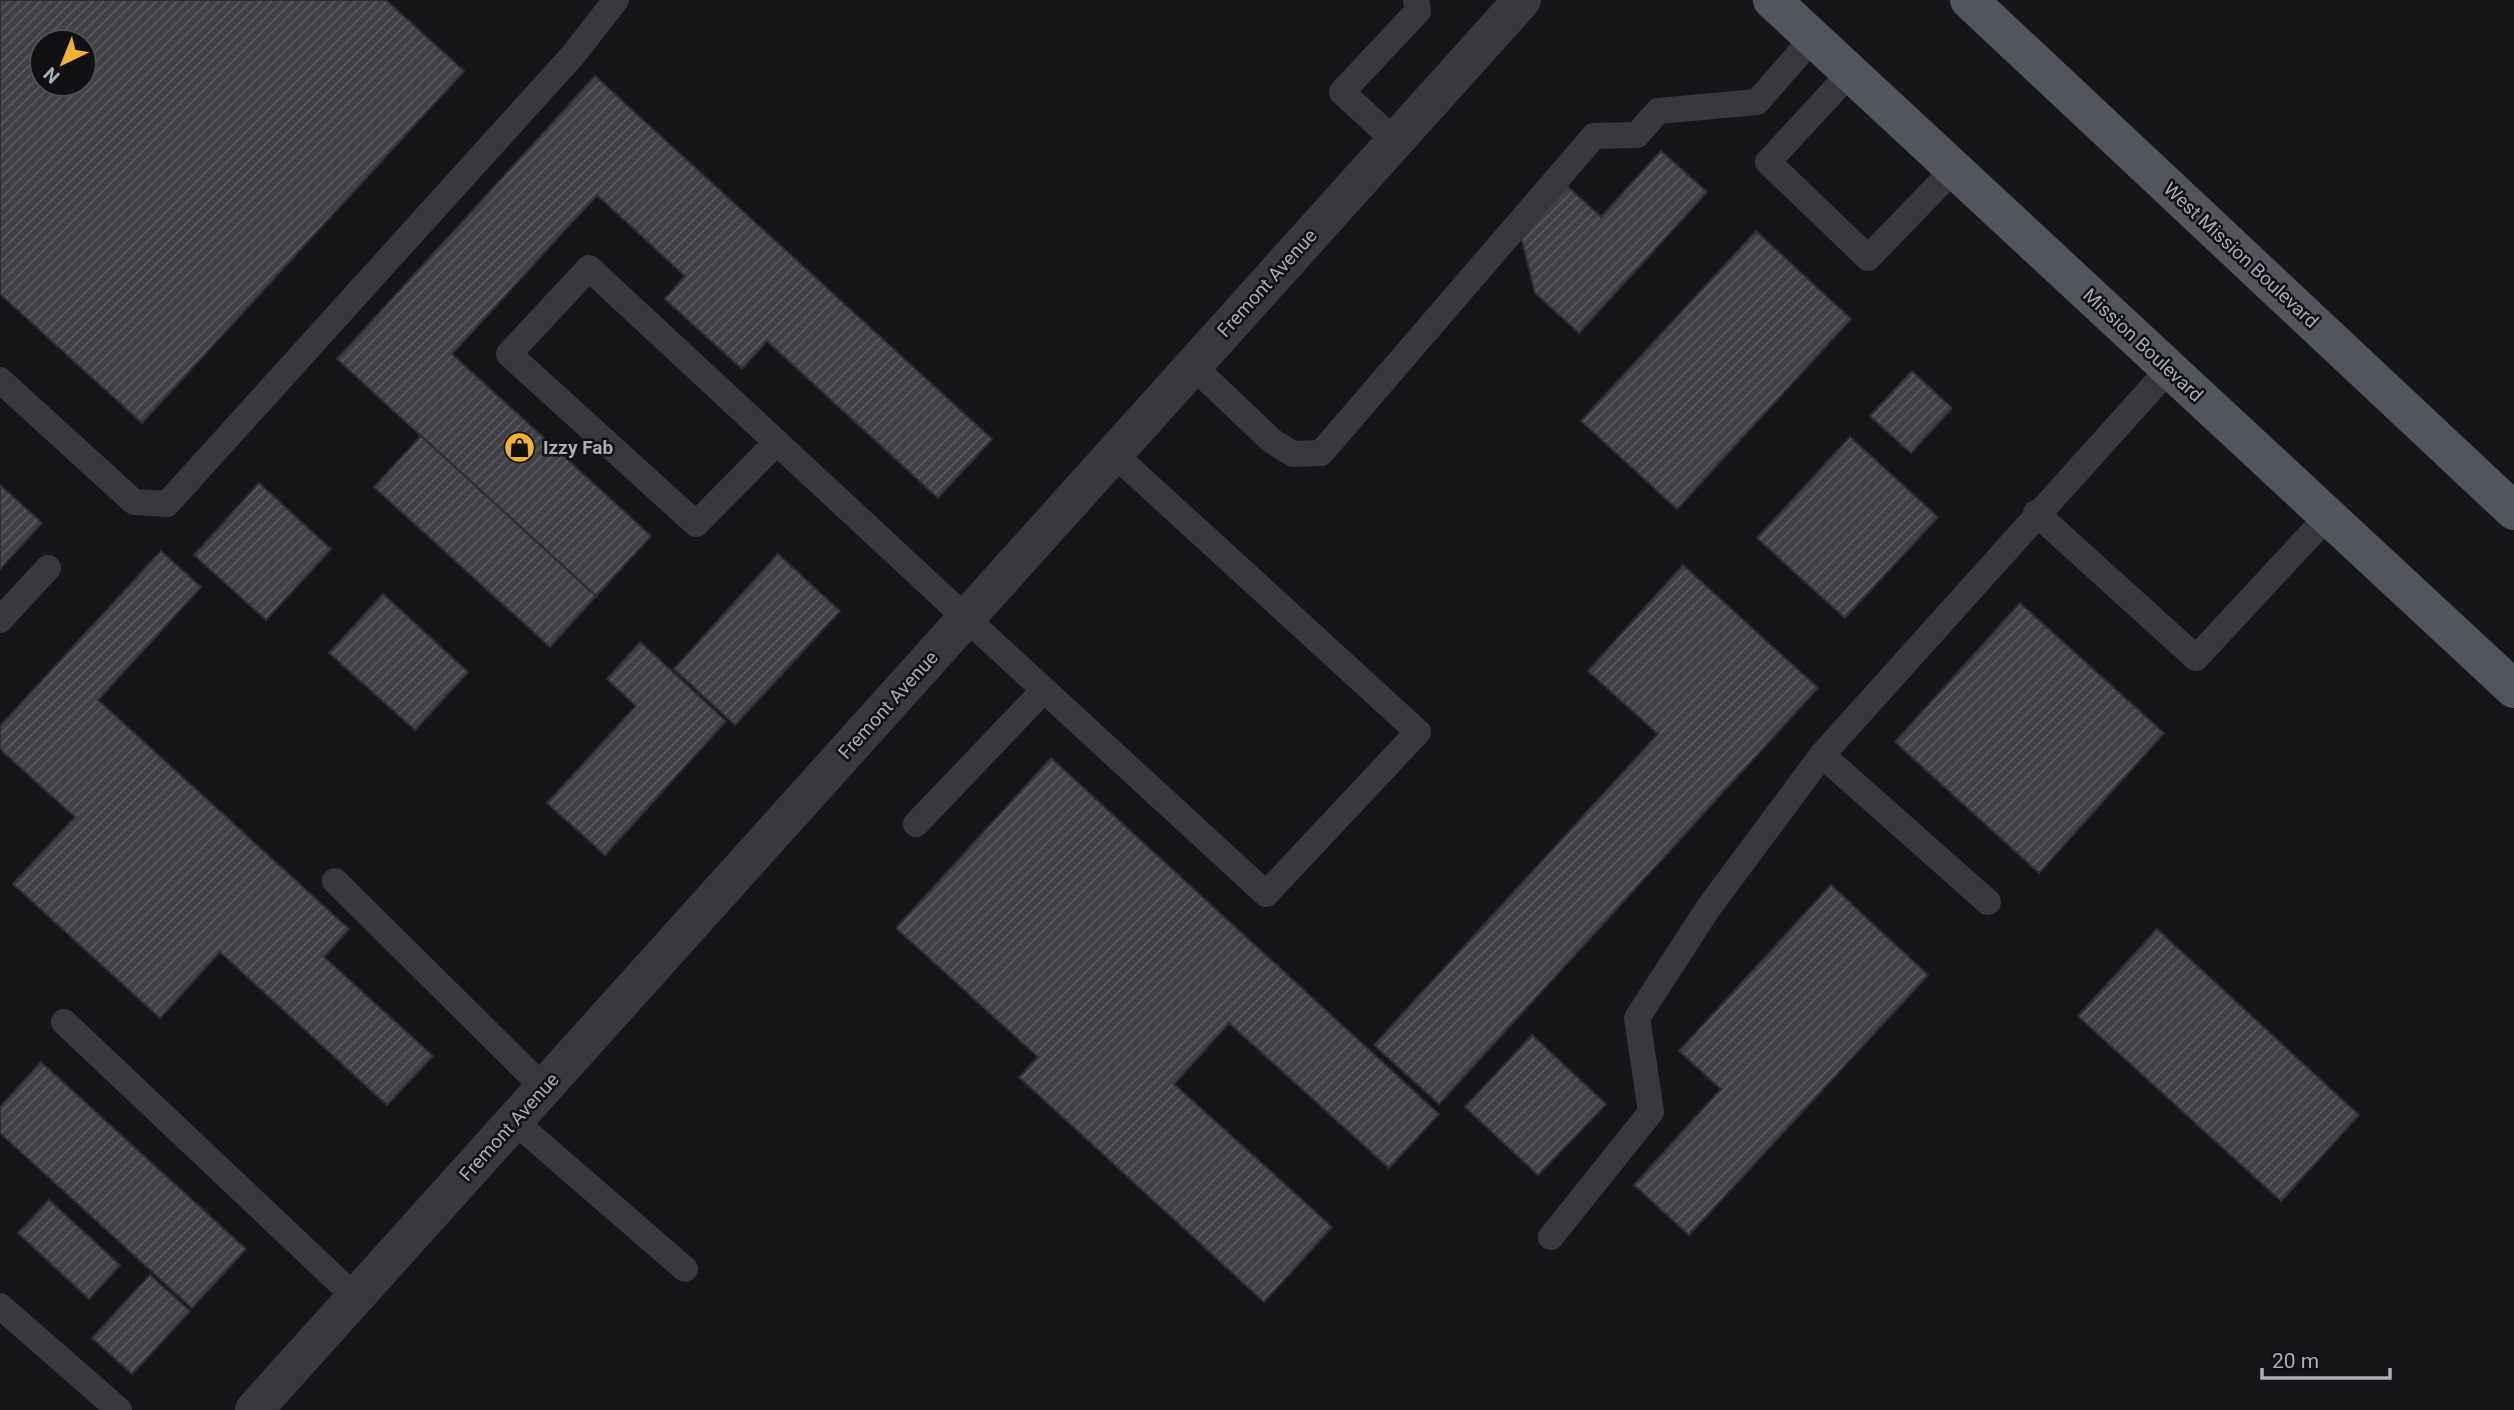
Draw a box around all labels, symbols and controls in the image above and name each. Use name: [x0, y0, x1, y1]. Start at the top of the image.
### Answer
north arrow: [28, 28, 98, 98]
text: N: [39, 62, 64, 88]
street label: West Mission Boulevard: [2159, 177, 2323, 333]
street label: Fremont Avenue: [1212, 224, 1322, 342]
street label: Mission Boulevard: [2078, 284, 2208, 406]
shop icon: Izzy Fab: [503, 430, 537, 464]
place label: Izzy Fab: [543, 436, 613, 459]
street label: Fremont Avenue: [833, 646, 943, 764]
street label: Fremont Avenue: [454, 1068, 564, 1186]
scale bar: [2262, 1336, 2390, 1380]
text: 20 m: [2272, 1349, 2319, 1373]

